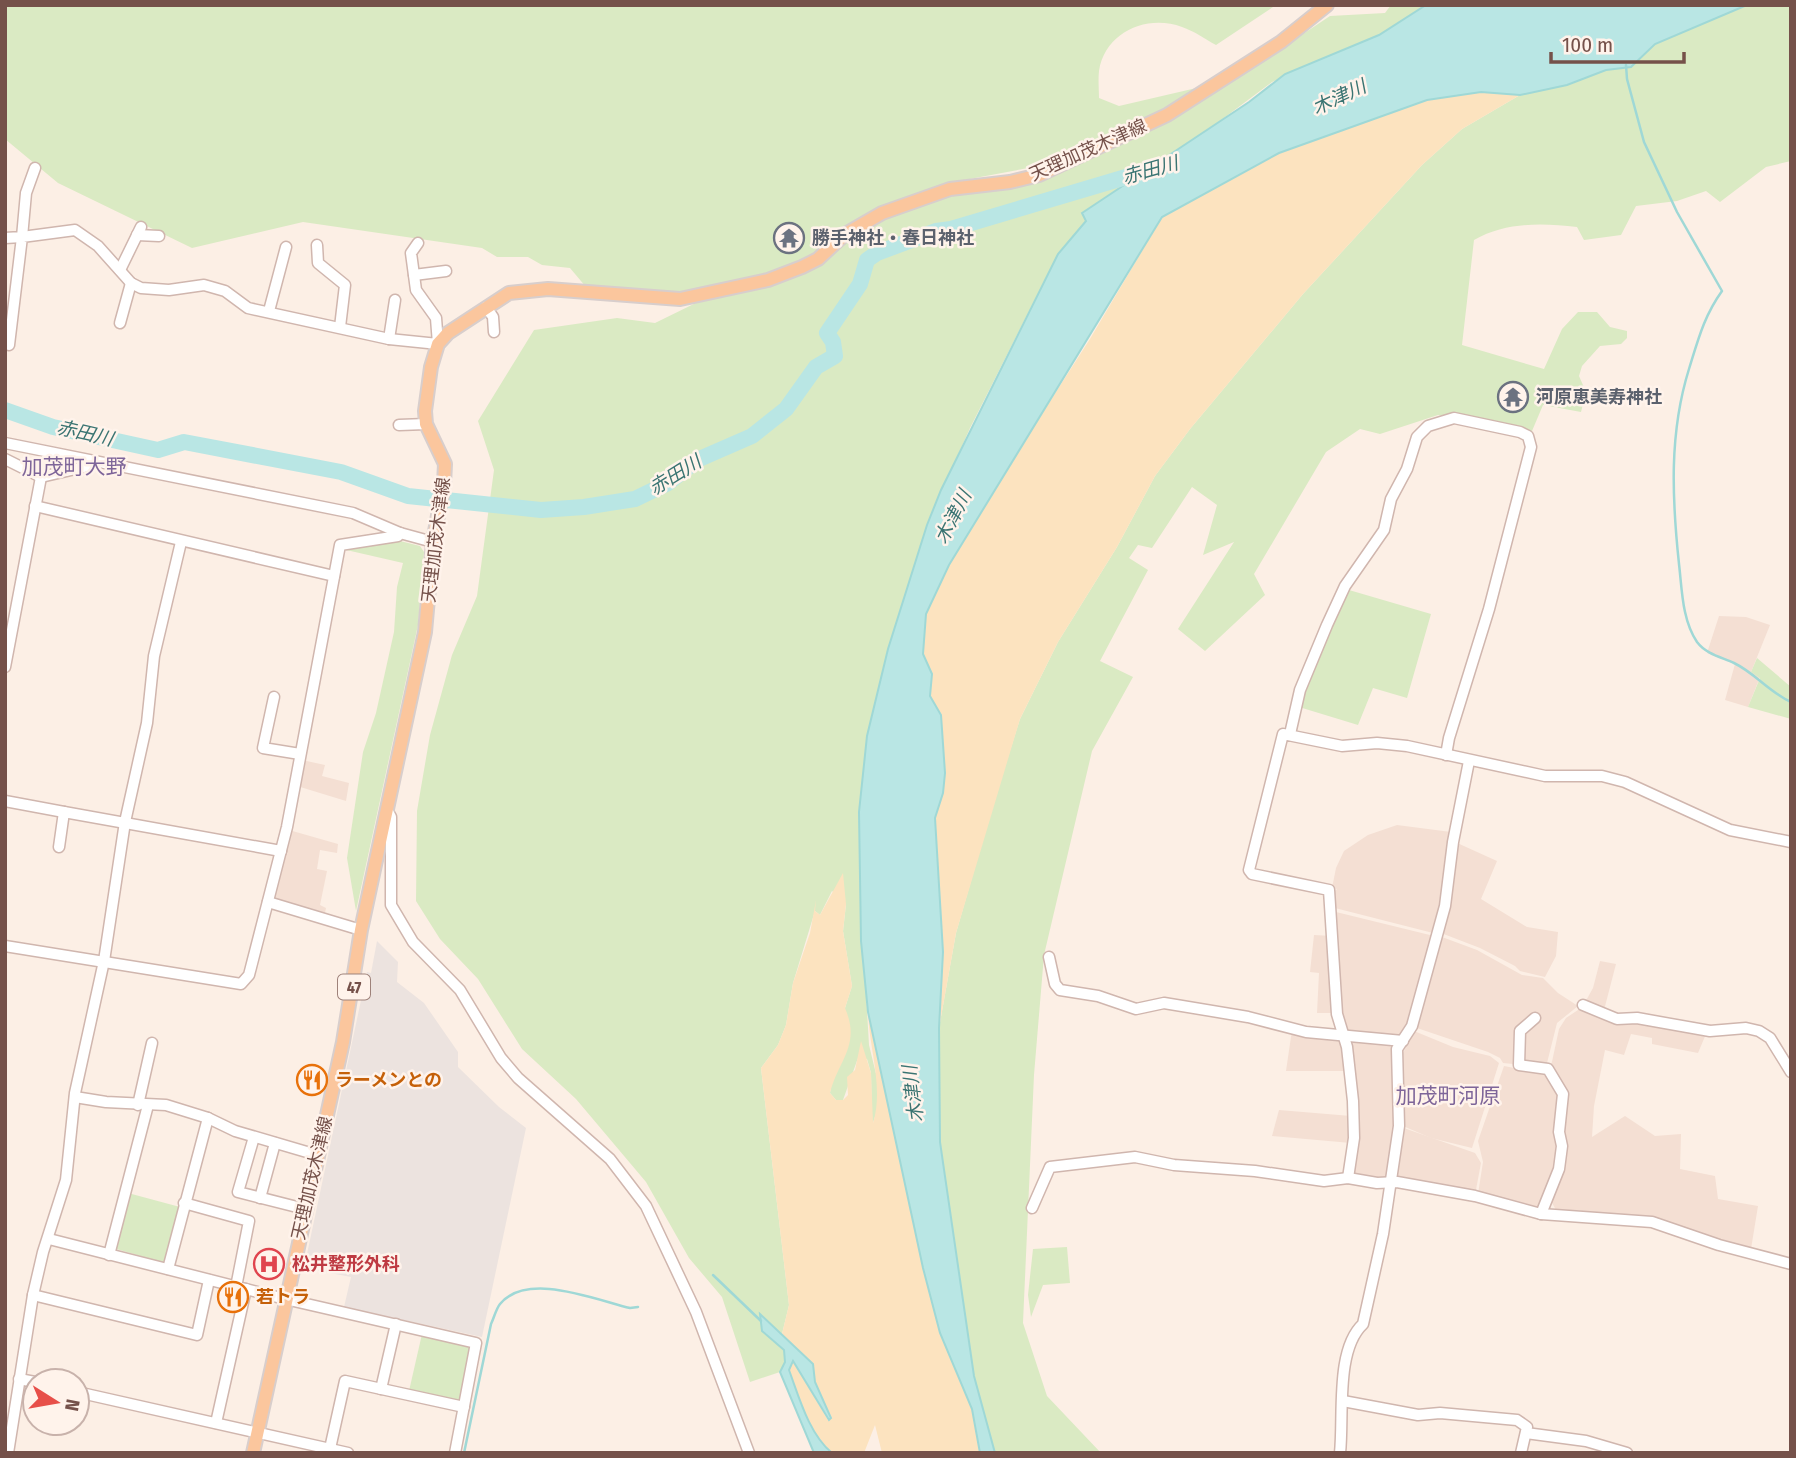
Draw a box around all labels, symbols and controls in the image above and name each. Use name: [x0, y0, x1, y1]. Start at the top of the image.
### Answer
scale bar: [1551, 21, 1684, 65]
text: 100 m: [1562, 32, 1613, 58]
water label: 木津川: [1308, 74, 1371, 119]
street label: 天理加茂木津線: [1026, 114, 1150, 186]
water label: 赤田川: [1119, 151, 1182, 189]
temple icon: 勝手神社・春日神社: [772, 221, 806, 255]
place label: 勝手神社・春日神社: [812, 227, 974, 249]
temple icon: 河原恵美寿神社: [1496, 380, 1530, 414]
place label: 河原恵美寿神社: [1536, 386, 1662, 408]
water label: 赤田川: [55, 415, 117, 451]
water label: 赤田川: [645, 449, 707, 500]
district label: 加茂町大野: [22, 454, 127, 480]
street label: 天理加茂木津線: [417, 476, 455, 604]
water label: 木津川: [930, 485, 977, 548]
road number: 47: [338, 974, 370, 1000]
water label: 木津川: [898, 1062, 928, 1124]
restaurant icon: ラーメンとの: [295, 1063, 329, 1097]
place label: ラーメンとの: [335, 1069, 442, 1091]
district label: 加茂町河原: [1396, 1083, 1501, 1109]
street label: 天理加茂木津線: [287, 1114, 337, 1242]
hospital icon: 松井整形外科: [252, 1247, 286, 1281]
place label: 松井整形外科: [292, 1253, 400, 1275]
restaurant icon: 若トラ: [216, 1280, 250, 1314]
place label: 若トラ: [256, 1286, 310, 1308]
north arrow: [21, 1367, 91, 1437]
text: N: [60, 1397, 85, 1413]

